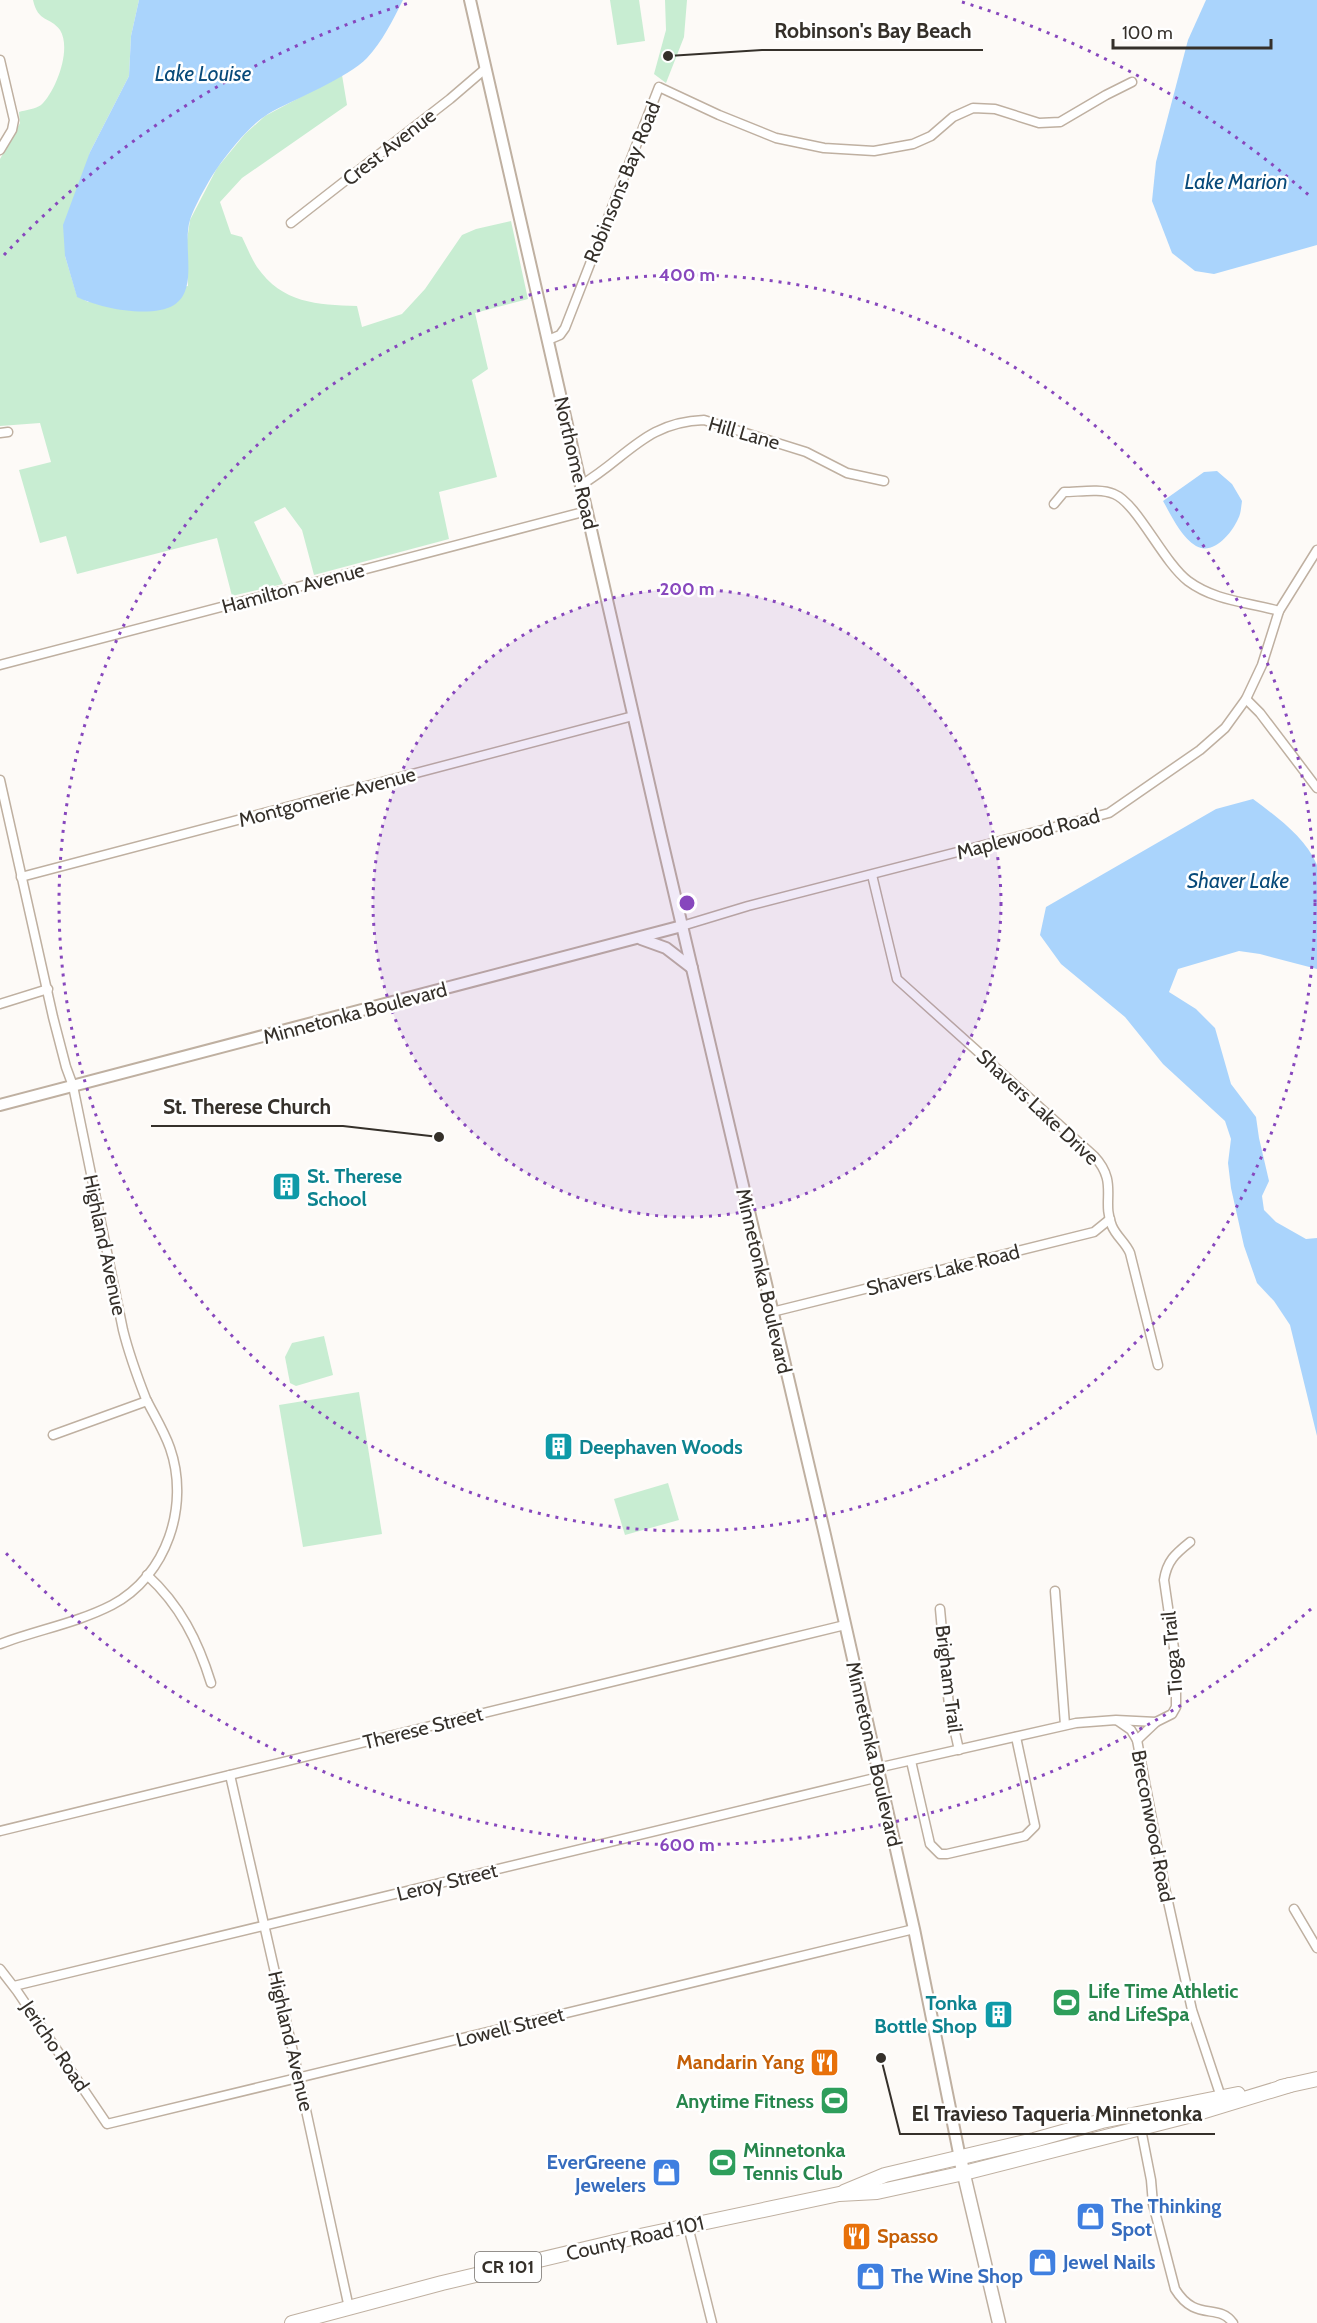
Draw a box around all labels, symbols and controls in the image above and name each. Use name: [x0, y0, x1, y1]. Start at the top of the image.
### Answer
callout: Robinson's Bay Beach: [762, 11, 983, 50]
scale bar: [1113, 12, 1270, 50]
text: Robinson's Bay Beach: [774, 18, 972, 43]
text: 100 m: [1122, 22, 1173, 44]
water label: Lake Louise: [155, 61, 252, 86]
street label: Robinsons Bay Road: [579, 98, 665, 266]
street label: Crest Avenue: [338, 103, 440, 191]
water label: Lake Marion: [1184, 169, 1288, 194]
text: 400 m: [659, 264, 715, 286]
street label: Northome Road: [549, 394, 603, 532]
street label: Hill Lane: [706, 411, 782, 455]
street label: Hamilton Avenue: [219, 557, 367, 619]
text: 200 m: [660, 578, 714, 600]
street label: Montgomerie Avenue: [236, 762, 418, 832]
street label: Maplewood Road: [954, 803, 1102, 865]
water label: Shaver Lake: [1187, 868, 1289, 893]
centre of rings: [677, 893, 697, 913]
street label: Minnetonka Boulevard: [260, 977, 450, 1049]
street label: Shavers Lake Drive: [972, 1044, 1104, 1170]
callout: St. Therese Church: [151, 1087, 343, 1126]
text: St. Therese Church: [163, 1094, 331, 1119]
place label: St. Therese School: [307, 1164, 402, 1211]
building icon: St. Therese School: [270, 1171, 302, 1203]
street label: Highland Avenue: [78, 1172, 132, 1318]
street label: Minnetonka Boulevard: [731, 1186, 797, 1376]
street label: Shavers Lake Road: [864, 1239, 1022, 1301]
building icon: Deephaven Woods: [542, 1431, 574, 1463]
place label: Deephaven Woods: [579, 1435, 743, 1459]
street label: Tioga Trail: [1156, 1610, 1188, 1696]
street label: Brigham Trail: [930, 1624, 968, 1735]
street label: Minnetonka Boulevard: [841, 1659, 907, 1849]
street label: Therese Street: [361, 1701, 486, 1754]
street label: Breconwood Road: [1126, 1748, 1180, 1904]
text: 600 m: [659, 1834, 715, 1856]
street label: Leroy Street: [394, 1858, 500, 1906]
street label: Highland Avenue: [263, 1968, 319, 2114]
place label: Life Time Athletic and LifeSpa: [1088, 1979, 1238, 2026]
sports icon: Life Time Athletic and LifeSpa: [1051, 1987, 1083, 2019]
place label: Tonka Bottle Shop: [874, 1991, 977, 2038]
street label: Jericho Road: [15, 1995, 94, 2096]
building icon: Tonka Bottle Shop: [982, 1999, 1014, 2031]
street label: Lowell Street: [453, 2002, 567, 2052]
restaurant icon: Mandarin Yang: [809, 2046, 841, 2078]
place label: Mandarin Yang: [676, 2050, 804, 2074]
sports icon: Anytime Fitness: [819, 2085, 851, 2117]
place label: Anytime Fitness: [676, 2089, 814, 2113]
callout: El Travieso Taqueria Minnetonka: [900, 2095, 1215, 2134]
text: El Travieso Taqueria Minnetonka: [912, 2101, 1203, 2126]
place label: Minnetonka Tennis Club: [743, 2138, 846, 2185]
sports icon: Minnetonka Tennis Club: [706, 2146, 738, 2178]
place label: EverGreene Jewelers: [547, 2150, 646, 2197]
shop icon: EverGreene Jewelers: [651, 2157, 683, 2189]
place label: The Thinking Spot: [1111, 2194, 1221, 2241]
shop icon: The Thinking Spot: [1074, 2201, 1106, 2233]
street label: County Road 101: [564, 2210, 706, 2266]
restaurant icon: Spasso: [840, 2220, 872, 2252]
place label: Spasso: [877, 2224, 938, 2248]
shop icon: Jewel Nails: [1026, 2246, 1058, 2278]
place label: Jewel Nails: [1062, 2250, 1156, 2274]
road number: CR 101: [475, 2252, 541, 2282]
shop icon: The Wine Shop: [854, 2260, 886, 2292]
place label: The Wine Shop: [891, 2264, 1023, 2288]

